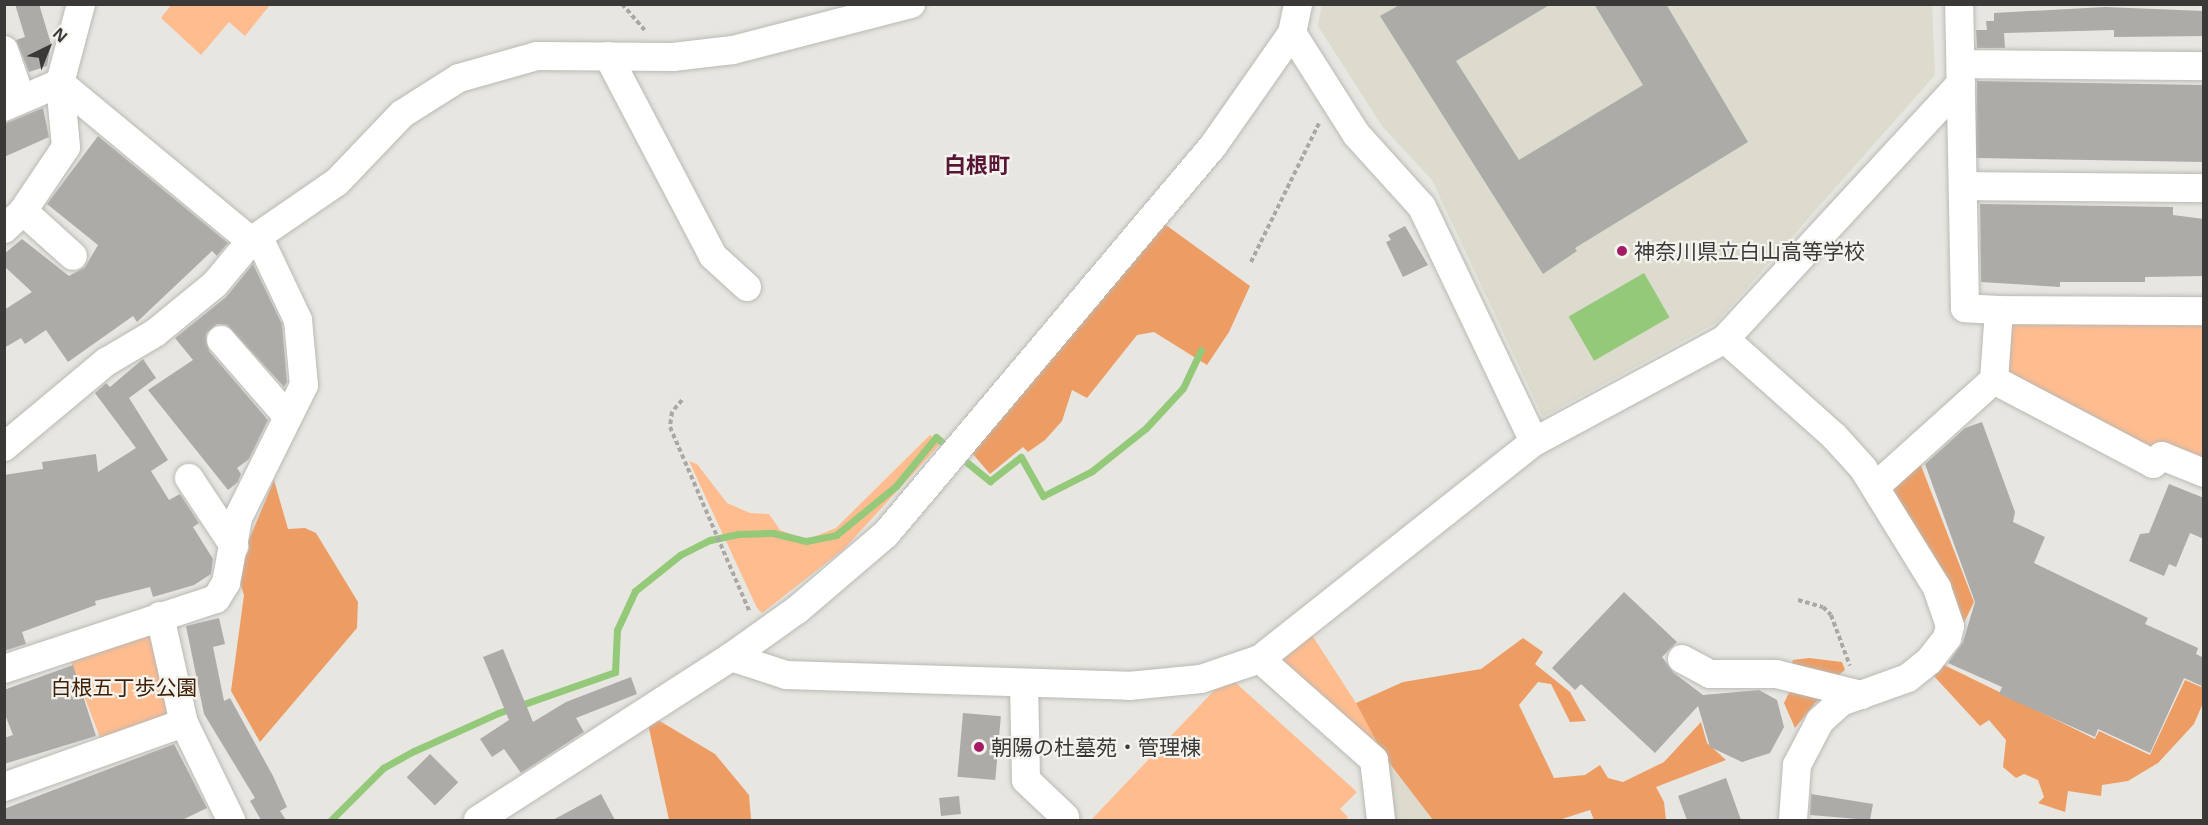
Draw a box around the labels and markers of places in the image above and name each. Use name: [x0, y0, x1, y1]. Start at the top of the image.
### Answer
place label: 神奈川県立白山高等学校: [1634, 238, 1865, 264]
marker: 神奈川県立白山高等学校: [1615, 244, 1629, 258]
place label: 朝陽の杜墓苑・管理棟: [991, 734, 1201, 760]
marker: 朝陽の杜墓苑・管理棟: [972, 740, 986, 754]

